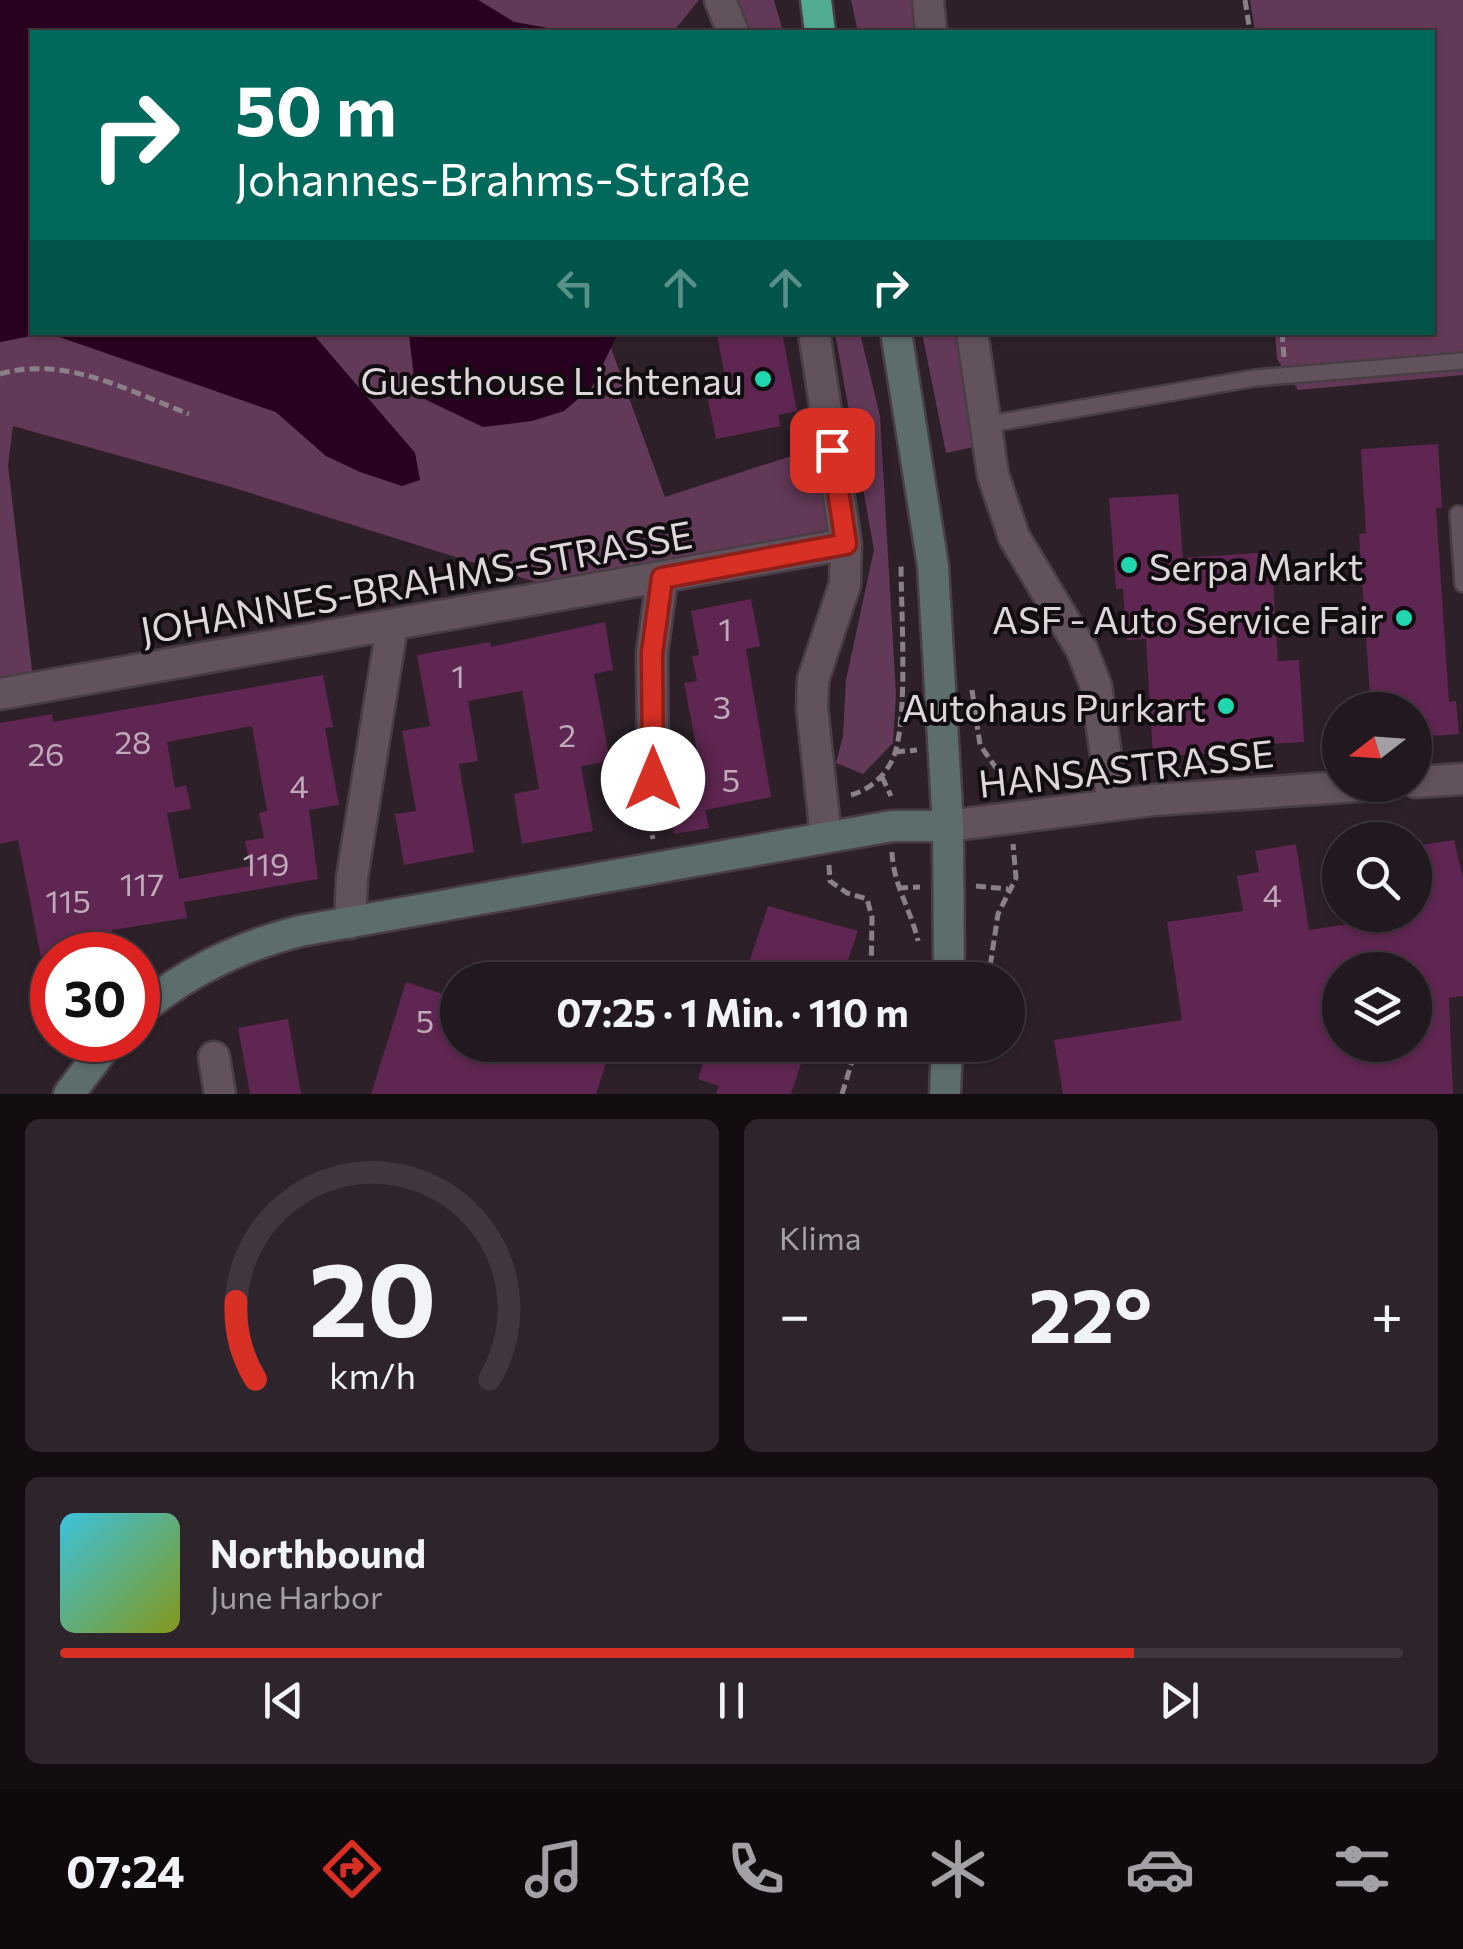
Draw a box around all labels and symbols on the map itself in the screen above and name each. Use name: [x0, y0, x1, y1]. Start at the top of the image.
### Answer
place label: Guesthouse Lichtenau: [360, 356, 743, 403]
marker: Guesthouse Lichtenau: [752, 368, 774, 390]
pin: [790, 408, 875, 493]
street label: JOHANNES-BRAHMS-STRASSE: [136, 509, 696, 653]
place label: Serpa Markt: [1149, 542, 1363, 589]
marker: Serpa Markt: [1118, 554, 1140, 576]
place label: ASF - Auto Service Fair: [992, 595, 1384, 642]
marker: ASF - Auto Service Fair: [1393, 607, 1415, 629]
house number: 1: [718, 608, 732, 648]
house number: 1: [451, 655, 465, 695]
place label: Autohaus Purkart: [902, 683, 1206, 730]
house number: 3: [713, 686, 731, 726]
north arrow: [1322, 692, 1432, 802]
marker: Autohaus Purkart: [1215, 695, 1237, 717]
house number: 2: [558, 714, 576, 754]
house number: 28: [114, 721, 152, 761]
position arrow: [601, 727, 705, 831]
street label: HANSASTRASSE: [976, 728, 1276, 806]
house number: 26: [27, 733, 65, 773]
house number: 5: [722, 759, 740, 799]
house number: 4: [289, 765, 309, 805]
house number: 119: [243, 843, 289, 883]
house number: 117: [120, 863, 164, 903]
house number: 4: [1262, 874, 1282, 914]
house number: 115: [45, 880, 91, 920]
speed limit sign: 30: [30, 932, 160, 1062]
house number: 5: [416, 1000, 434, 1040]

